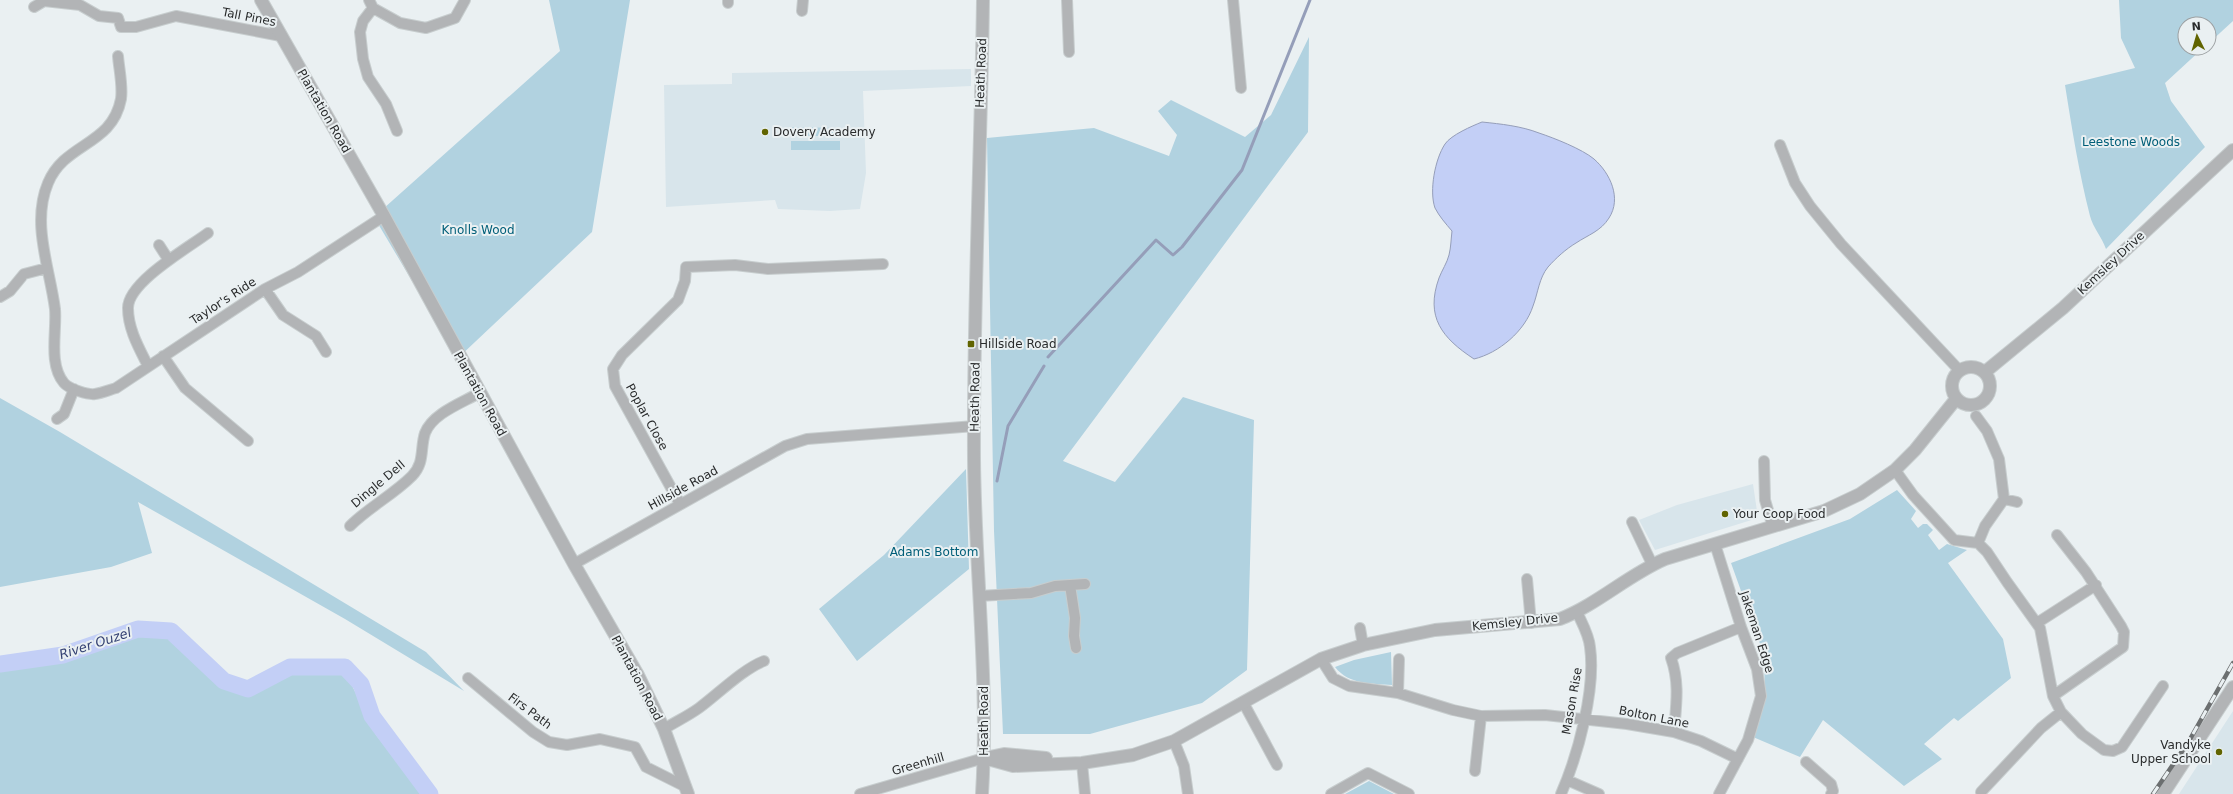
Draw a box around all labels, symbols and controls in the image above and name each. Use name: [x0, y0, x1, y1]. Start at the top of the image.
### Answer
street label: Tall Pines: [220, 5, 277, 29]
north arrow: [2177, 16, 2217, 56]
text: N: [2191, 20, 2201, 33]
street label: Heath Road: [973, 38, 989, 108]
street label: Plantation Road: [294, 67, 354, 155]
place label: Dovery Academy: [773, 125, 876, 139]
marker: Dovery Academy: [760, 127, 770, 137]
park label: Leestone Woods: [2082, 135, 2180, 149]
park label: Knolls Wood: [441, 223, 515, 237]
street label: Kemsley Drive: [2075, 228, 2147, 298]
street label: Taylor's Ride: [187, 275, 258, 328]
place label: Hillside Road: [979, 337, 1057, 351]
marker: Hillside Road: [966, 339, 976, 349]
street label: Plantation Road: [451, 349, 509, 439]
street label: Heath Road: [967, 362, 983, 432]
street label: Poplar Close: [623, 381, 671, 453]
street label: Dingle Dell: [348, 458, 408, 510]
street label: Hillside Road: [646, 463, 720, 513]
place label: Your Coop Food: [1732, 507, 1826, 521]
marker: Your Coop Food: [1720, 509, 1730, 519]
park label: Adams Bottom: [890, 545, 978, 559]
street label: Jakeman Edge: [1737, 588, 1777, 675]
street label: Kemsley Drive: [1471, 611, 1559, 633]
water label: River Ouzel: [57, 625, 133, 662]
street label: Plantation Road: [609, 633, 665, 723]
street label: Mason Rise: [1559, 666, 1585, 736]
street label: Heath Road: [977, 686, 991, 756]
street label: Firs Path: [506, 690, 554, 732]
street label: Bolton Lane: [1618, 703, 1690, 731]
place label: Vandyke Upper School: [2131, 738, 2211, 766]
marker: Vandyke Upper School: [2214, 747, 2224, 757]
street label: Greenhill: [890, 750, 946, 778]

